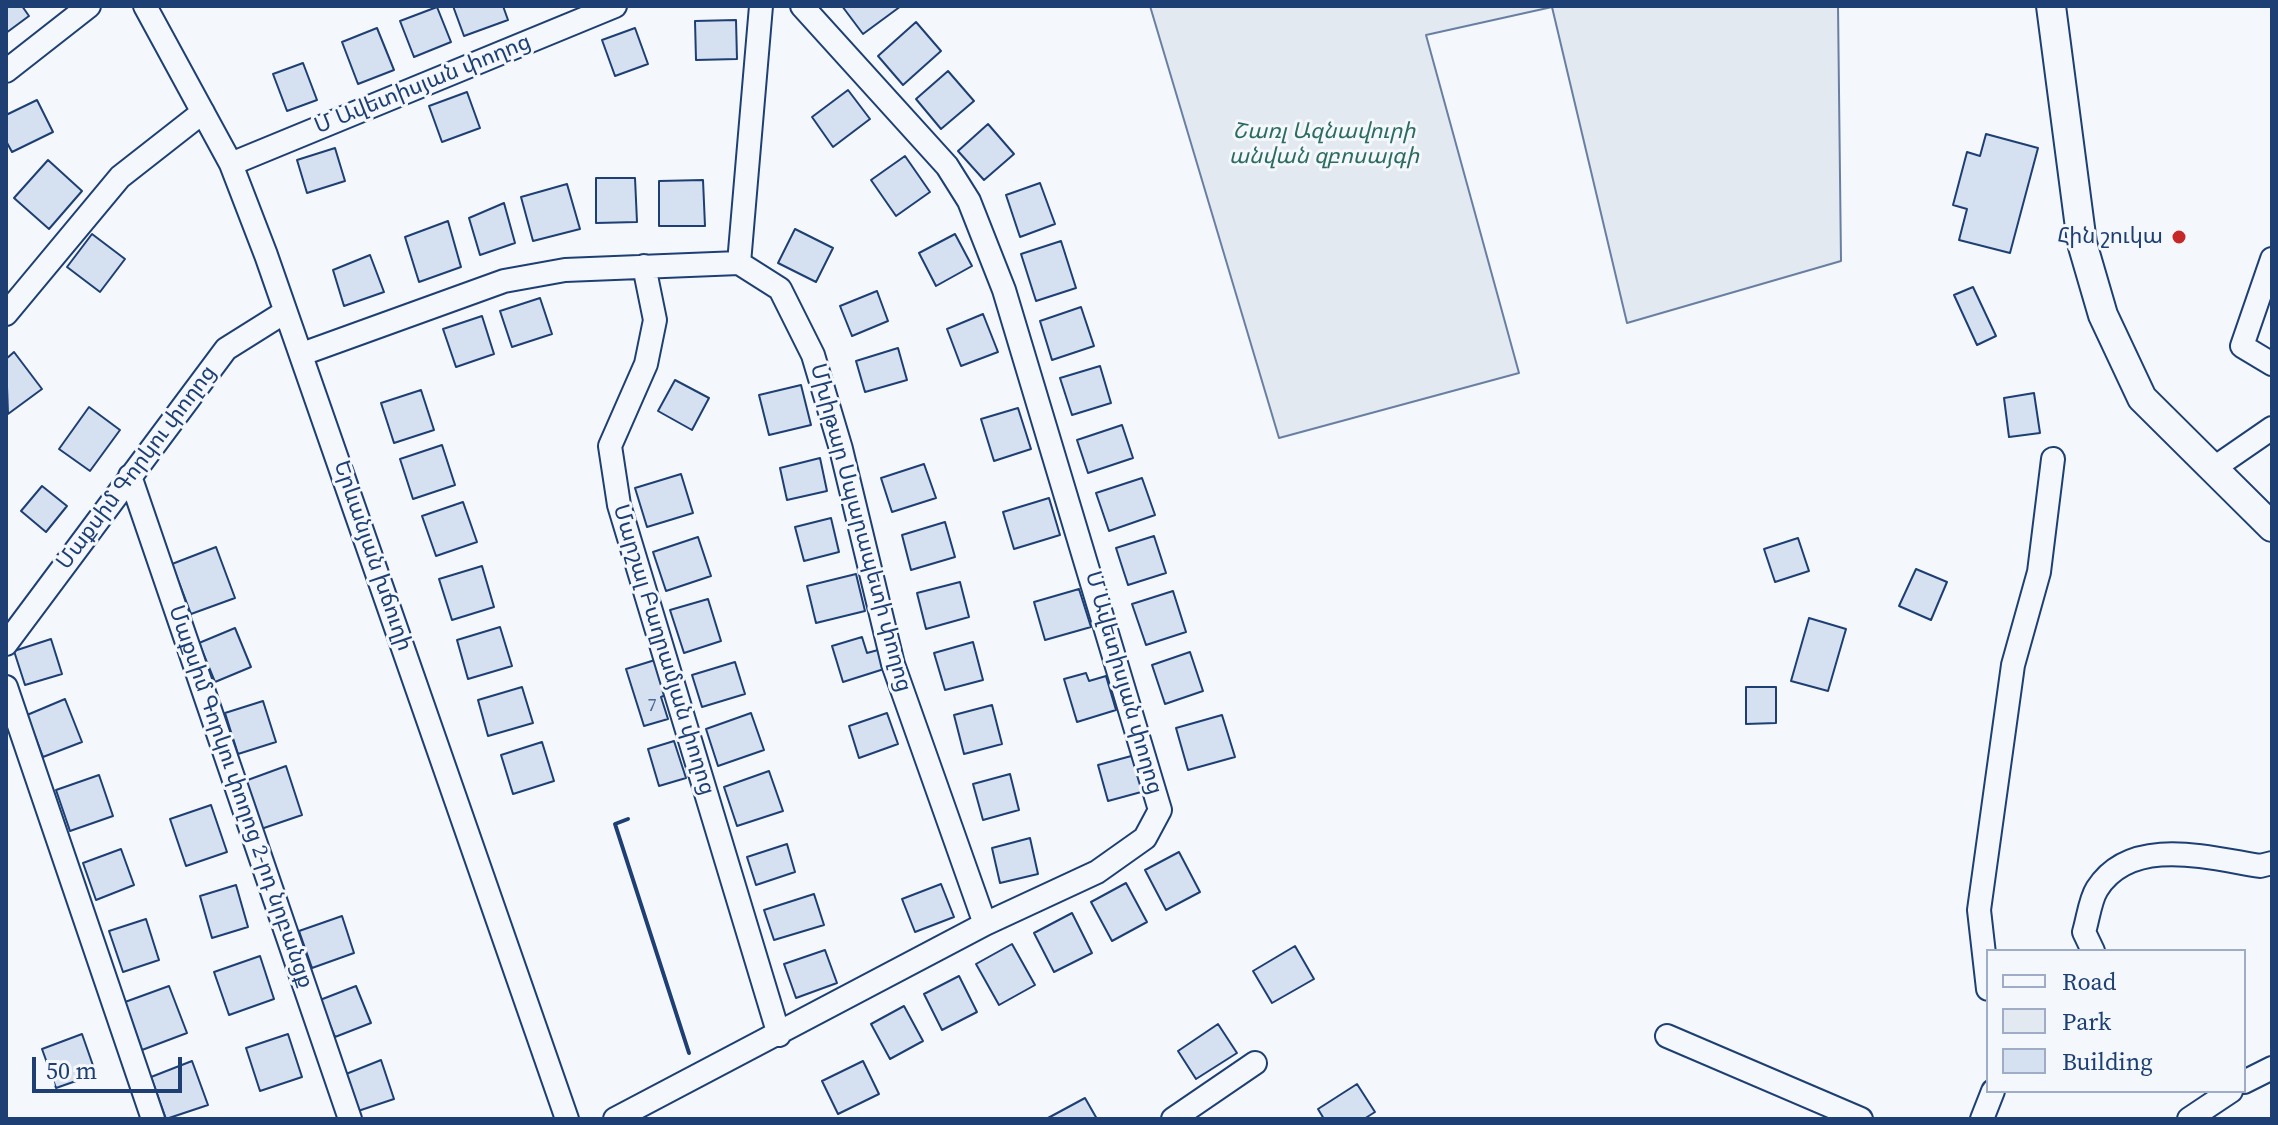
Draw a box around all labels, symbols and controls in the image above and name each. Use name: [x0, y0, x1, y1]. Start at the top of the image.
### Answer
street label: Մ Ավետիսյան փողոց: [311, 29, 535, 141]
park label: Շառլ Ազնավուրի անվան զբոսայգի: [1229, 119, 1419, 170]
place label: Հին շուկա: [2057, 224, 2163, 250]
marker: Հին շուկա: [2170, 228, 2188, 246]
street label: Մաքսիմ Գորկու փողոց: [52, 361, 222, 575]
street label: Մխիթար Սպարապետի փողոց: [803, 361, 917, 695]
street label: Երևանյան խճուղի: [327, 457, 417, 655]
street label: Մարշալ Բաղրամյան փողոց: [606, 502, 720, 798]
street label: Մ Ավետիսյան փողոց: [1078, 568, 1168, 798]
street label: Մաքսիմ Գորկու փողոց 2-րդ նրբանցք: [162, 602, 318, 992]
house number: 7: [648, 695, 656, 717]
legend: [1986, 949, 2246, 1093]
text: Road: [2062, 965, 2116, 998]
text: Park: [2062, 1005, 2111, 1038]
scale bar: [36, 1041, 186, 1091]
text: Building: [2062, 1045, 2153, 1078]
text: 50 m: [46, 1054, 97, 1087]

